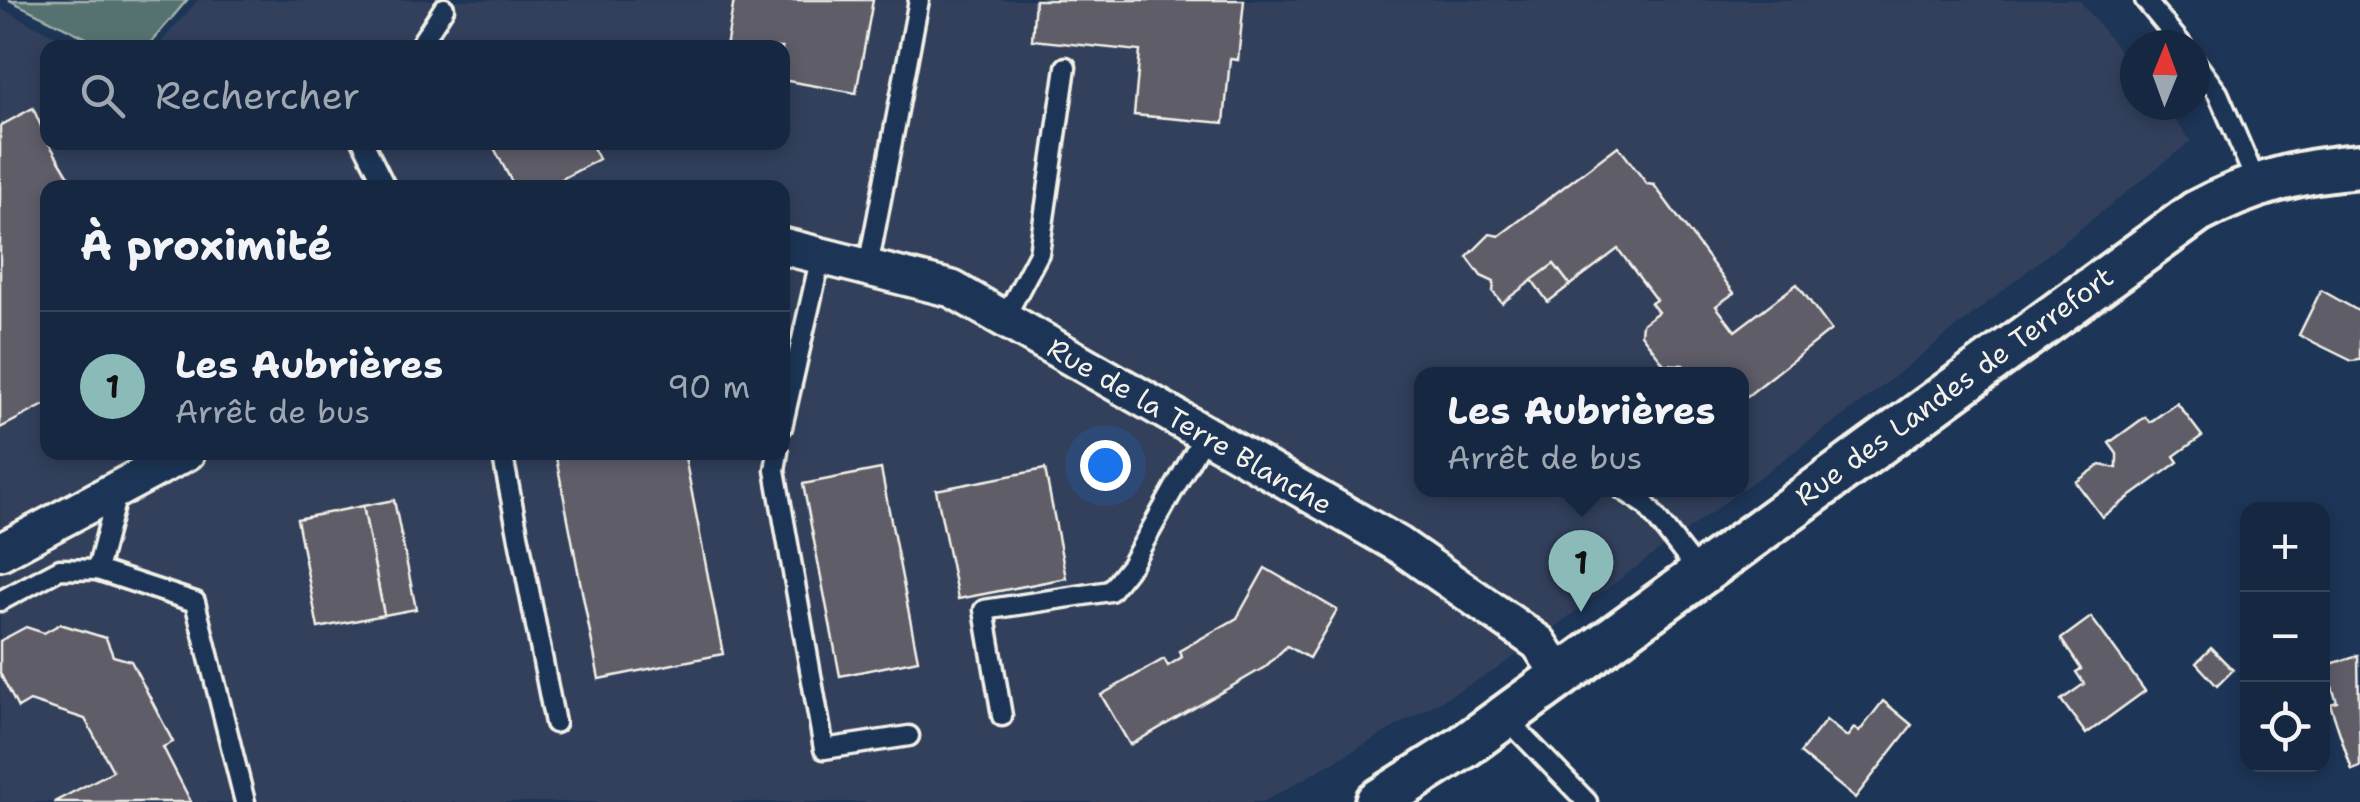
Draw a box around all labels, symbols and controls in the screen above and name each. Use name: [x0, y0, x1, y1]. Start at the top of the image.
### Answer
north arrow: [2120, 30, 2210, 120]
search box: [40, 40, 790, 150]
icon: search: [75, 68, 130, 123]
text: Rechercher: [155, 70, 360, 121]
text: À proximité: [80, 217, 333, 273]
street label: Rue des Landes de Terrefort: [1787, 258, 2121, 514]
street label: Rue de la Terre Blanche: [1041, 329, 1339, 523]
text: Les Aubrières: [175, 339, 443, 390]
text: 1: [105, 365, 120, 408]
text: 90 m: [667, 365, 750, 408]
popup: [1414, 367, 1749, 497]
text: Les Aubrières: [1447, 385, 1716, 436]
text: Arrêt de bus: [175, 390, 370, 433]
text: Arrêt de bus: [1447, 436, 1642, 479]
your location: [1080, 440, 1131, 491]
map controls: [2240, 502, 2330, 772]
button: +: [2240, 502, 2330, 592]
pin: 1: [1548, 530, 1614, 612]
button: −: [2240, 592, 2330, 682]
button: locate: [2240, 682, 2330, 772]

